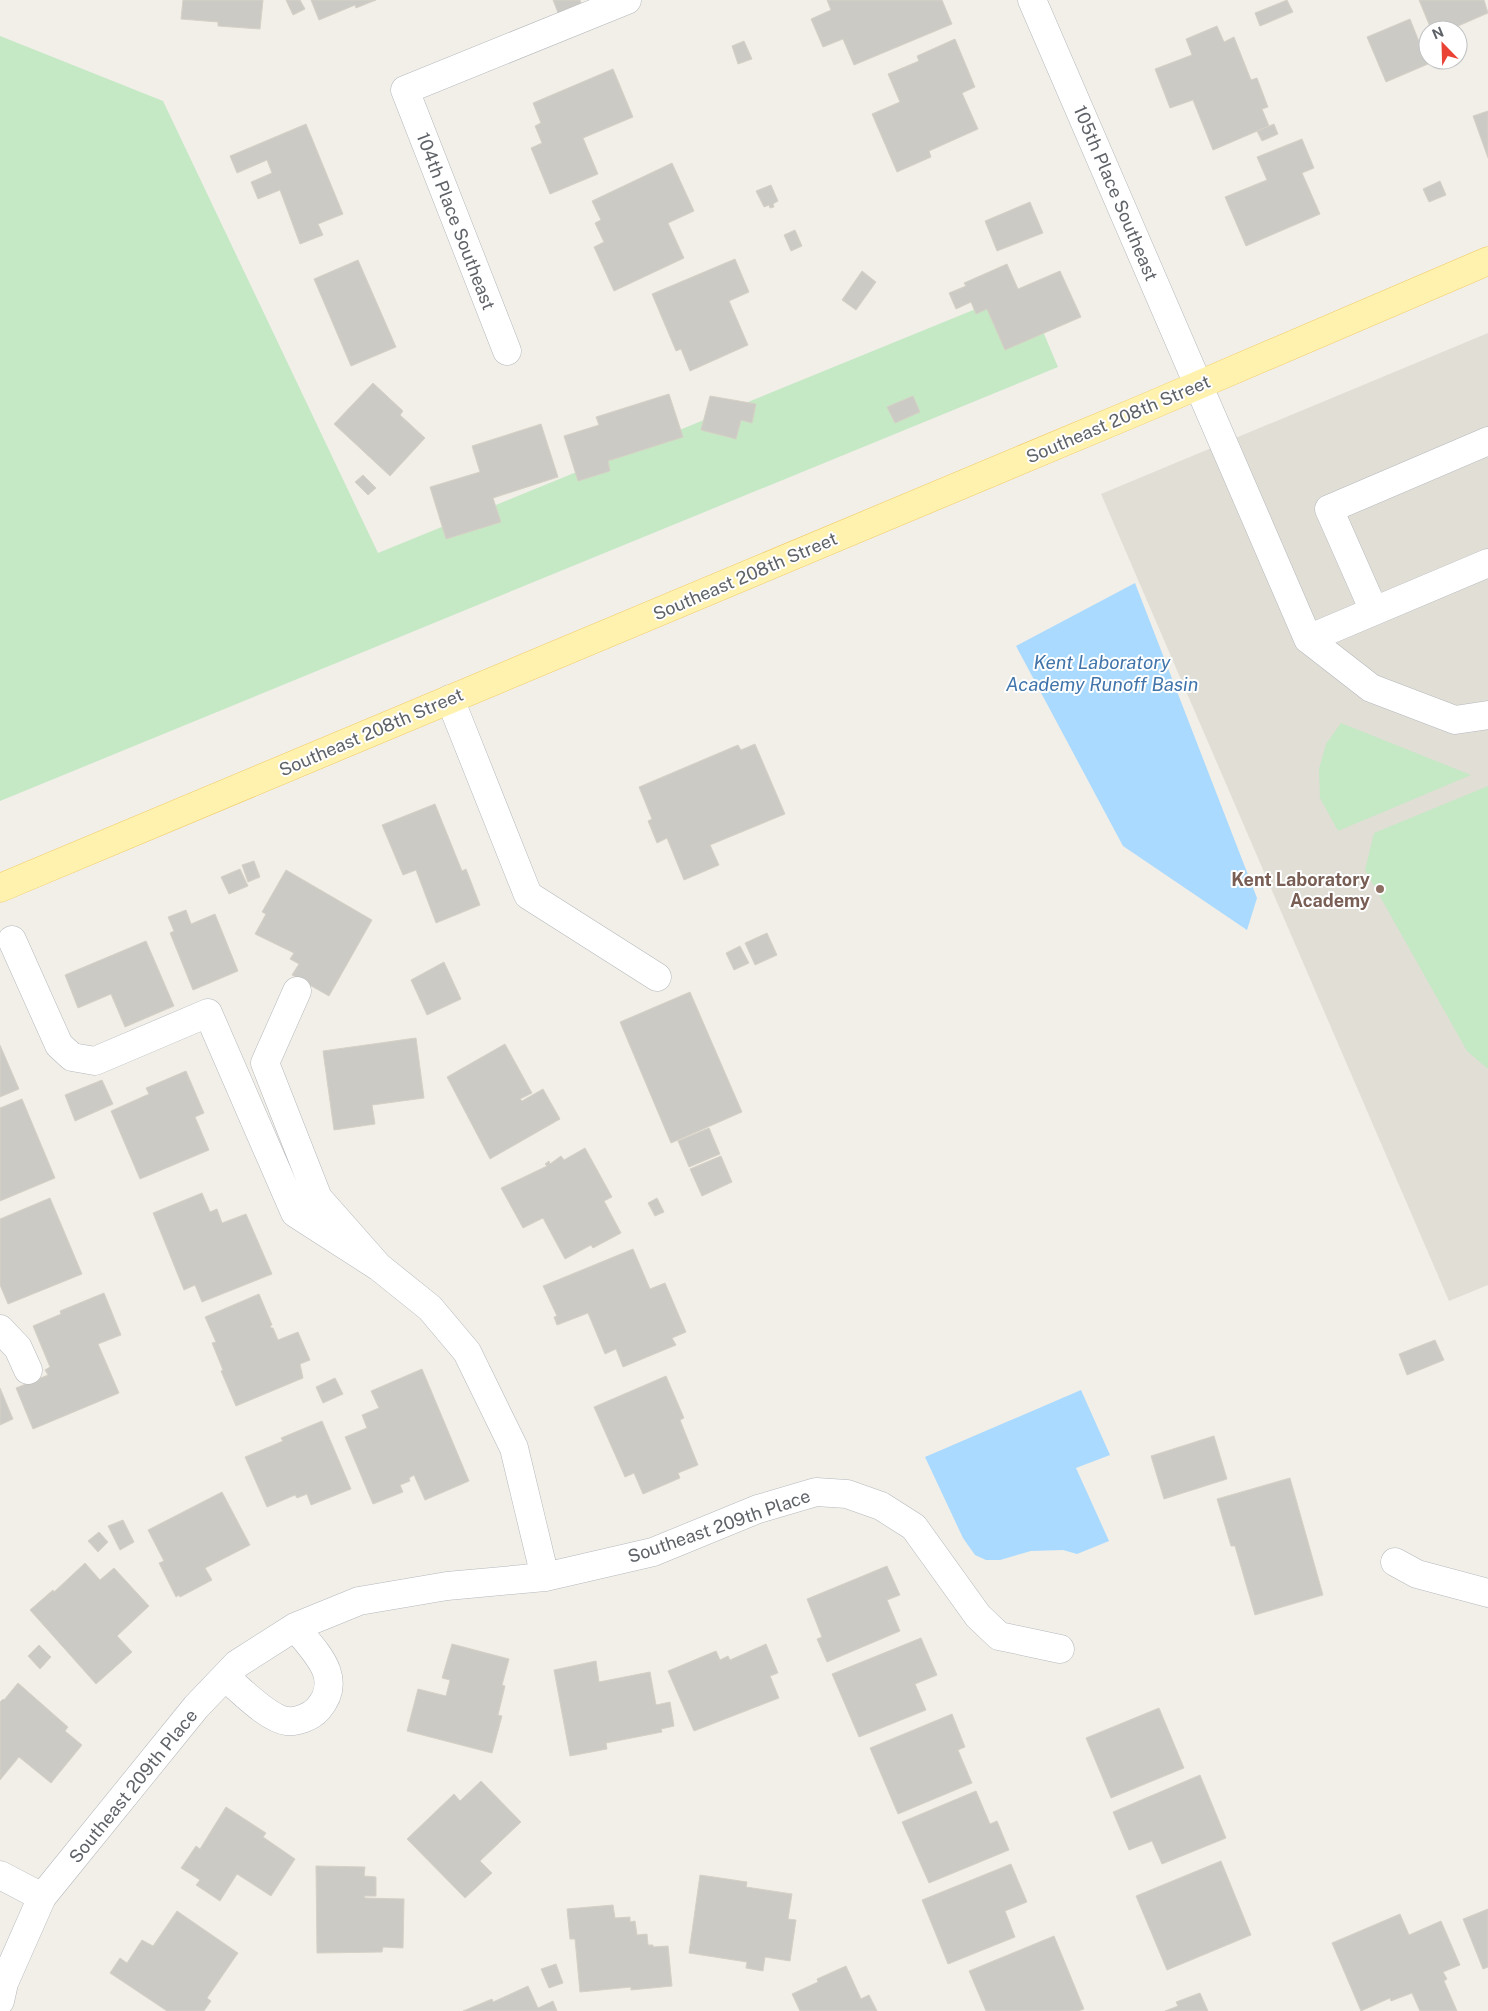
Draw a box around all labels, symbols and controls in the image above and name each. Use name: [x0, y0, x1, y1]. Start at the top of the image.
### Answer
north arrow: [1418, 20, 1468, 70]
text: N: [1430, 24, 1446, 43]
street label: 105th Place Southeast: [1070, 102, 1162, 284]
street label: 104th Place Southeast: [412, 129, 500, 313]
street label: Southeast 208th Street: [1023, 371, 1213, 467]
street label: Southeast 208th Street: [650, 528, 840, 624]
water label: Kent Laboratory Academy Runoff Basin: [1006, 651, 1198, 695]
street label: Southeast 208th Street: [276, 684, 466, 780]
place label: Kent Laboratory Academy: [1231, 869, 1370, 911]
marker: Kent Laboratory Academy: [1374, 883, 1386, 895]
street label: Southeast 209th Place: [625, 1485, 813, 1567]
street label: Southeast 209th Place: [65, 1705, 201, 1867]

